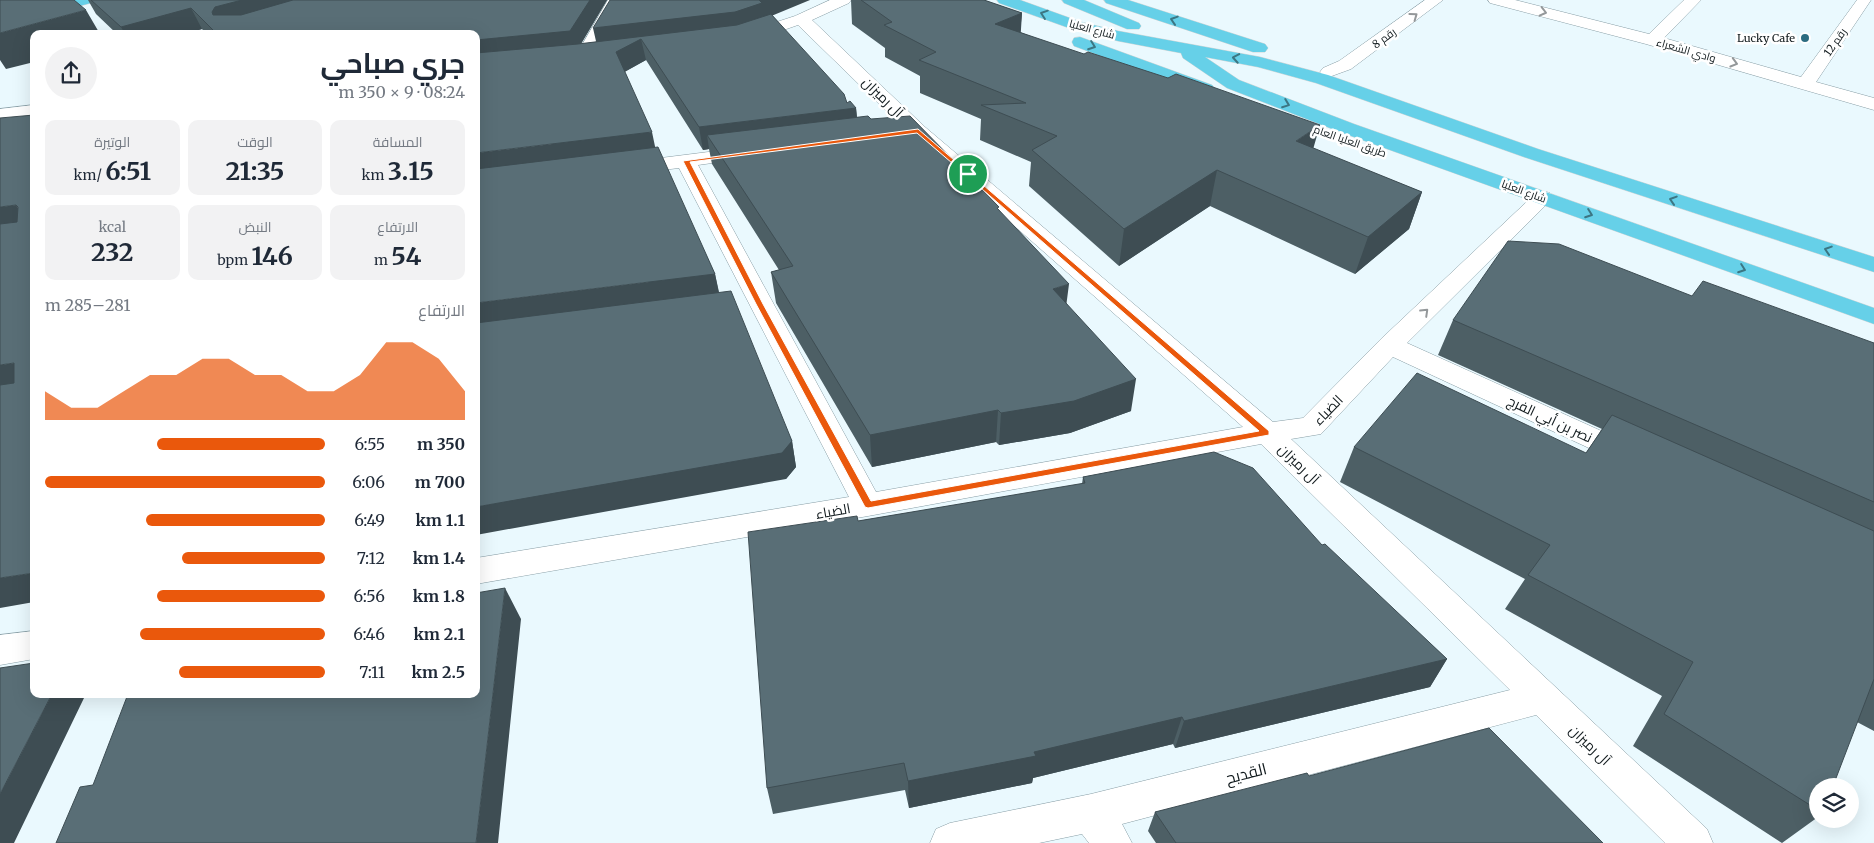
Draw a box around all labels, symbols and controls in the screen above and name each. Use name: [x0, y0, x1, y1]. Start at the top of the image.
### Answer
one-way arrow: [1539, 6, 1548, 17]
one-way arrow: [1040, 10, 1049, 20]
one-way arrow: [1408, 13, 1418, 22]
street label: شارع العليا: [1067, 16, 1116, 43]
one-way arrow: [1170, 16, 1178, 26]
street label: رقم 8: [1369, 25, 1399, 52]
street label: رقم 12: [1820, 25, 1850, 59]
place label: Lucky Cafe: [1737, 31, 1795, 45]
marker: Lucky Cafe: [1799, 32, 1811, 44]
street label: وادي الشعراء: [1654, 35, 1717, 67]
one-way arrow: [1087, 40, 1095, 50]
text: جري صباحي: [320, 45, 465, 81]
button: share: [45, 47, 97, 99]
one-way arrow: [1231, 54, 1240, 64]
one-way arrow: [1729, 58, 1738, 68]
street label: آل رميزان: [859, 73, 908, 121]
text: 08:24 · 9 × 350 m: [338, 82, 465, 102]
one-way arrow: [1281, 98, 1290, 108]
street label: طريق العليا العام: [1311, 122, 1388, 161]
text: الوتيرة: [94, 133, 130, 151]
text: الوقت: [237, 133, 273, 151]
text: المسافة: [373, 133, 423, 151]
pin: [947, 153, 989, 195]
text: 6:51: [105, 155, 151, 187]
text: 21:35: [226, 155, 285, 187]
text: 3.15: [388, 155, 434, 187]
icon: arrive: [954, 160, 982, 188]
text: /km: [74, 166, 105, 184]
text: km: [362, 166, 388, 184]
street label: شارع العليا: [1499, 176, 1548, 207]
one-way arrow: [1669, 195, 1678, 205]
one-way arrow: [1584, 208, 1593, 218]
text: kcal: [99, 218, 126, 236]
text: النبض: [239, 218, 272, 236]
text: الارتفاع: [377, 218, 418, 236]
text: 232: [91, 236, 134, 268]
text: 146: [251, 240, 293, 272]
text: 54: [391, 240, 421, 272]
one-way arrow: [1824, 246, 1832, 256]
text: bpm: [217, 251, 251, 269]
text: m: [374, 251, 391, 269]
one-way arrow: [1737, 263, 1746, 273]
text: 281–285 m: [45, 295, 131, 315]
text: الارتفاع: [418, 300, 465, 320]
one-way arrow: [1419, 309, 1428, 318]
street label: الضياء: [1309, 391, 1347, 429]
street label: نصر بن أبي الفرج: [1503, 391, 1595, 449]
text: 6:55: [354, 434, 385, 454]
text: 350 m: [417, 434, 465, 454]
street label: آل رميزان: [1275, 440, 1324, 488]
text: 6:06: [352, 472, 385, 492]
text: 700 m: [415, 472, 465, 492]
street label: الضياء: [814, 499, 852, 523]
text: 6:49: [354, 510, 385, 530]
text: 1.1 km: [415, 510, 465, 530]
text: 7:12: [357, 548, 385, 568]
text: 1.4 km: [413, 548, 465, 568]
text: 6:56: [354, 586, 385, 606]
text: 1.8 km: [413, 586, 465, 606]
text: 6:46: [353, 624, 385, 644]
text: 2.1 km: [414, 624, 465, 644]
text: 7:11: [359, 662, 385, 682]
text: 2.5 km: [412, 662, 465, 682]
street label: آل رميزان: [1566, 721, 1615, 769]
street label: القديح: [1223, 758, 1269, 790]
map controls: [1809, 778, 1859, 828]
button: layers: [1809, 778, 1859, 828]

